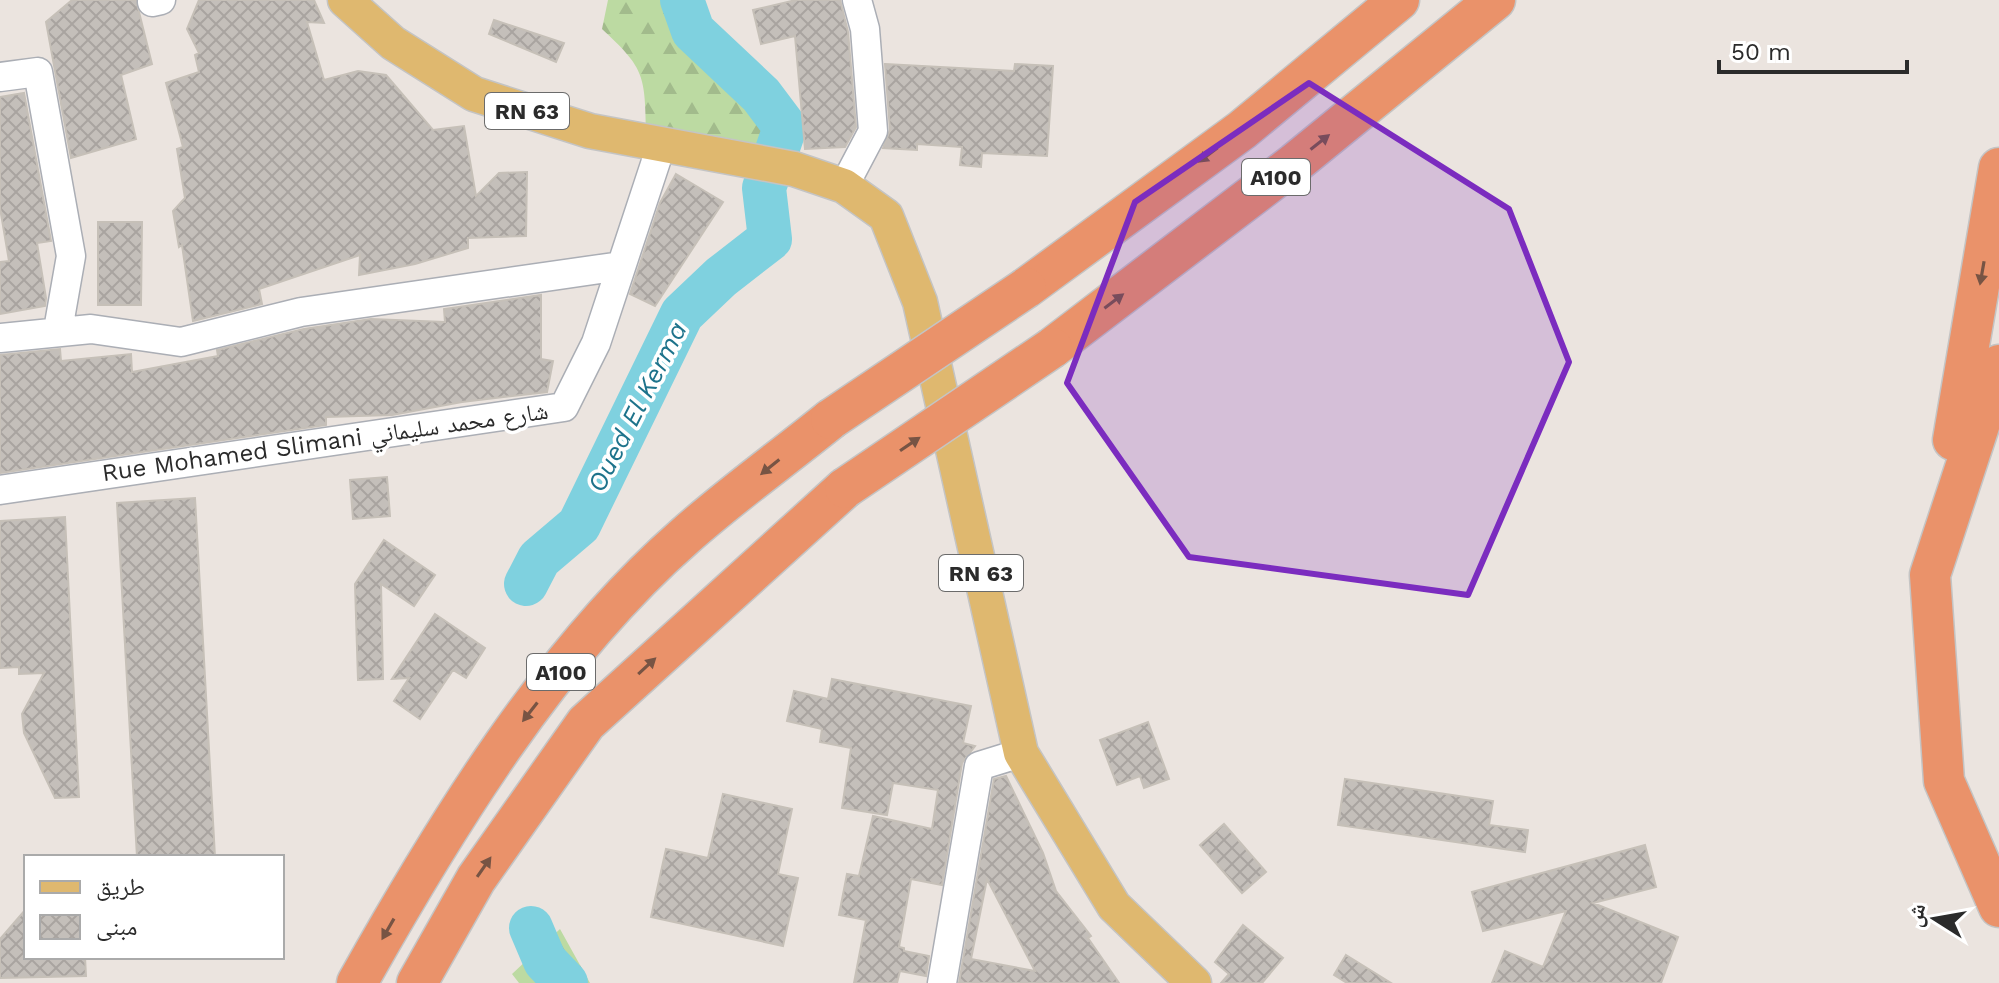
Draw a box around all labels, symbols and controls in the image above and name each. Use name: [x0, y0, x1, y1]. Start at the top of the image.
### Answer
scale bar: [1719, 24, 1907, 74]
text: 50 m: [1731, 38, 1791, 66]
road number: RN 63: [485, 93, 569, 129]
one-way arrow: [1310, 135, 1330, 151]
one-way arrow: [1198, 147, 1219, 162]
road number: A100: [1242, 159, 1310, 195]
one-way arrow: [1976, 260, 1988, 285]
one-way arrow: [1104, 293, 1124, 309]
water label: Oued El Kerma: [581, 317, 693, 497]
street label: Rue Mohamed Slimani شارع محمد سليماني: [100, 397, 551, 492]
one-way arrow: [899, 437, 921, 452]
one-way arrow: [760, 459, 780, 475]
road number: RN 63: [939, 555, 1023, 591]
road number: A100: [527, 654, 595, 690]
one-way arrow: [637, 657, 656, 676]
one-way arrow: [523, 701, 539, 722]
legend: [24, 855, 284, 959]
one-way arrow: [476, 857, 491, 878]
text: طريق: [96, 873, 145, 901]
north arrow: [1895, 879, 1975, 959]
text: ش: [1901, 901, 1931, 929]
text: مبنى: [96, 913, 137, 941]
one-way arrow: [381, 917, 394, 940]

